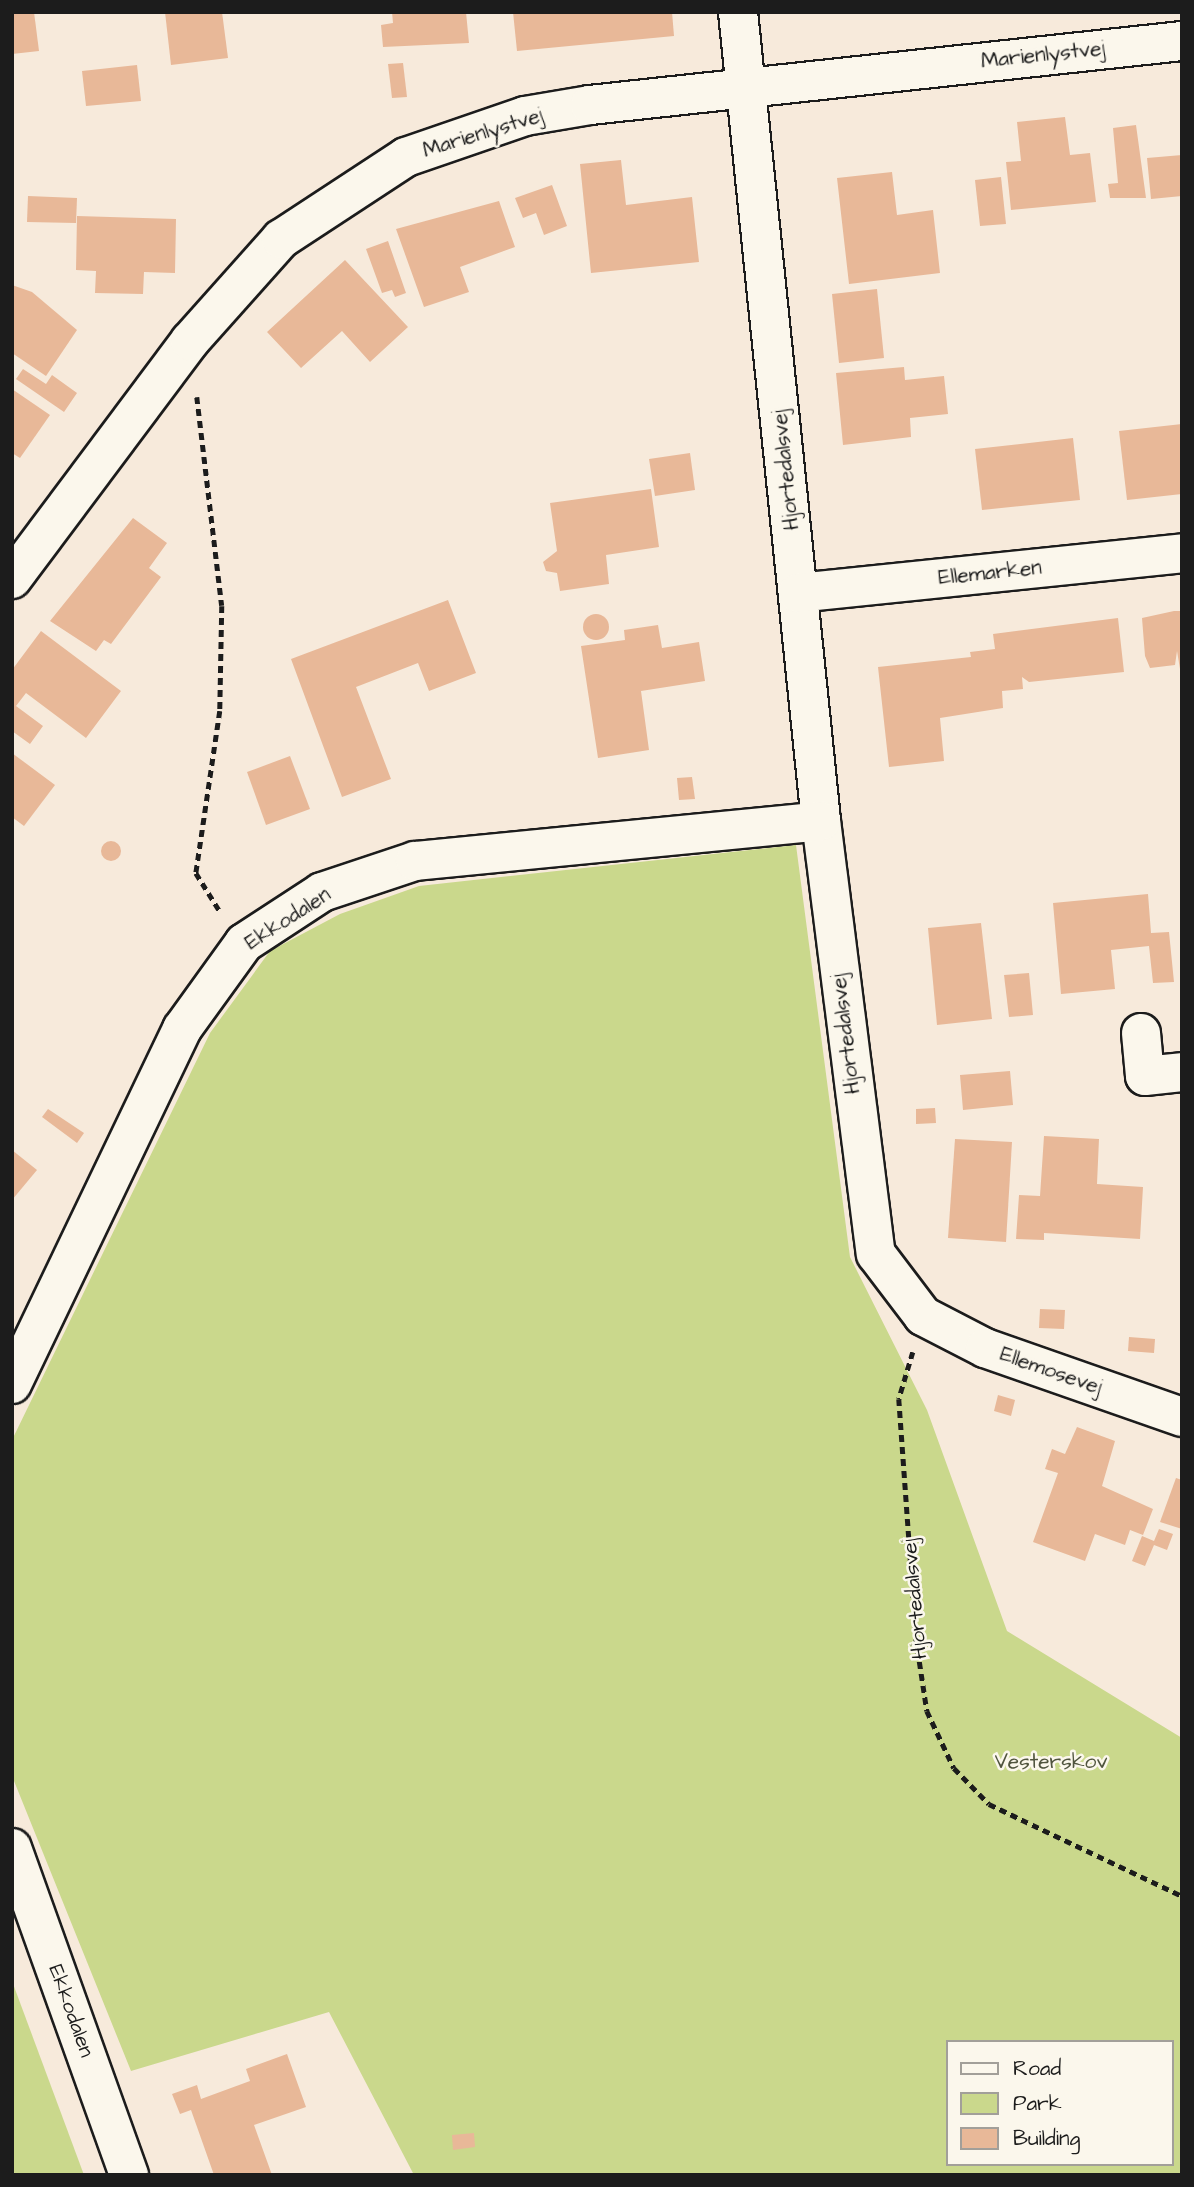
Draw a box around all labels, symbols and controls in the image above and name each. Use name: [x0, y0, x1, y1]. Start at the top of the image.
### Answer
street label: Marienlystvej: [980, 36, 1106, 74]
street label: Marienlystvej: [420, 103, 546, 163]
street label: Hjortedalsvej: [767, 409, 805, 531]
street label: Ellemarken: [937, 555, 1043, 591]
street label: Ekkodalen: [241, 882, 335, 956]
street label: Hjortedalsvej: [826, 972, 866, 1096]
street label: Ellemosevej: [997, 1342, 1105, 1400]
street label: Hjortedalsvej: [897, 1538, 933, 1660]
park label: Vesterskov: [995, 1749, 1107, 1775]
street label: Ekkodalen: [43, 1961, 99, 2061]
legend: [946, 2040, 1173, 2166]
text: Road: [1013, 2054, 1061, 2083]
text: Park: [1013, 2089, 1062, 2118]
text: Building: [1013, 2124, 1080, 2153]

